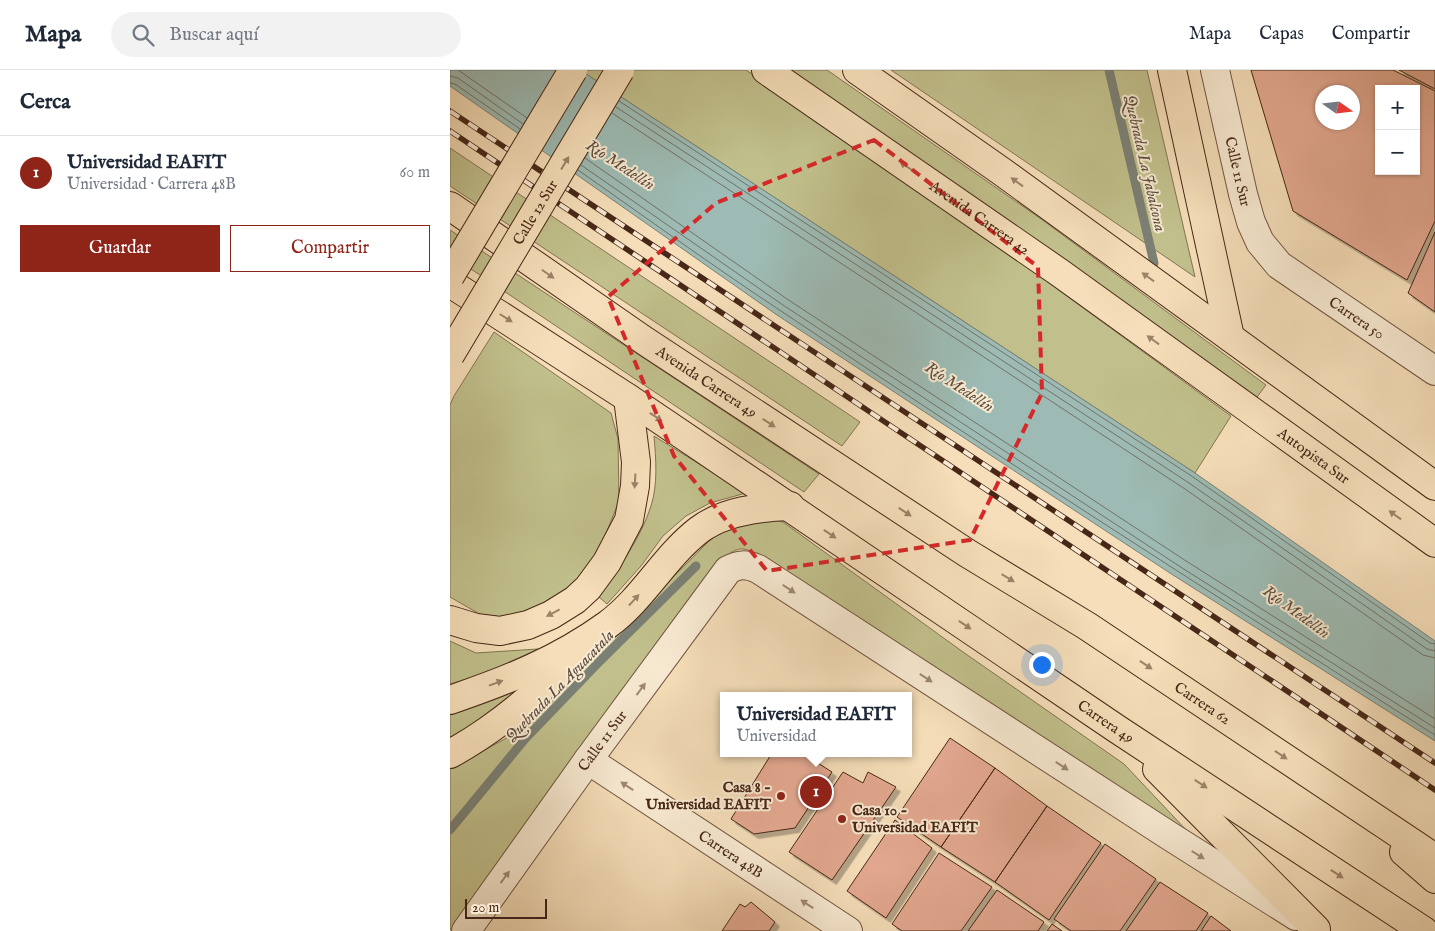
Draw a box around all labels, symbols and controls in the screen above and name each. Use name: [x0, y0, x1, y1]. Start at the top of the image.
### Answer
search box: [111, 12, 461, 57]
text: Mapa: [25, 19, 81, 50]
icon: search: [129, 21, 157, 49]
text: Buscar aquí: [169, 23, 258, 47]
text: Mapa: [1189, 23, 1231, 46]
text: Capas: [1259, 23, 1304, 46]
text: Compartir: [1332, 23, 1410, 46]
north arrow: [1315, 85, 1360, 130]
map controls: [1375, 85, 1420, 175]
button: +: [1375, 85, 1420, 130]
text: Cerca: [20, 89, 70, 116]
water label: Quebrada La Jabalcona: [1119, 93, 1170, 234]
button: −: [1375, 130, 1420, 175]
street label: Calle 11 Sur: [1220, 135, 1255, 209]
water label: Río Medellín: [582, 136, 658, 195]
text: Universidad EAFIT: [67, 151, 226, 175]
one-way arrow: [560, 156, 569, 169]
one-way arrow: [899, 161, 912, 171]
text: 1: [33, 163, 39, 183]
text: 60 m: [400, 163, 430, 183]
text: Universidad · Carrera 48B: [67, 175, 236, 195]
street label: Calle 12 Sur: [509, 176, 562, 249]
street label: Avenida Carrera 42: [925, 176, 1034, 259]
one-way arrow: [1010, 177, 1023, 187]
button: Guardar: [20, 225, 220, 272]
button: Compartir: [230, 225, 430, 272]
one-way arrow: [541, 269, 554, 279]
one-way arrow: [1141, 272, 1155, 282]
street label: Carrera 50: [1325, 293, 1388, 344]
one-way arrow: [499, 314, 512, 323]
one-way arrow: [1146, 335, 1160, 345]
street label: Avenida Carrera 49: [651, 341, 761, 422]
water label: Río Medellín: [921, 358, 997, 417]
one-way arrow: [650, 412, 663, 422]
one-way arrow: [763, 418, 776, 428]
street label: Autopista Sur: [1273, 423, 1354, 489]
one-way arrow: [631, 474, 639, 490]
one-way arrow: [898, 508, 912, 517]
one-way arrow: [1388, 510, 1402, 520]
one-way arrow: [824, 529, 837, 539]
one-way arrow: [1002, 574, 1015, 583]
water label: Río Medellín: [1258, 582, 1333, 644]
one-way arrow: [783, 584, 796, 594]
one-way arrow: [628, 594, 640, 606]
one-way arrow: [545, 609, 560, 617]
one-way arrow: [958, 620, 971, 630]
water label: Quebrada La Aguacatala: [502, 626, 619, 747]
your location: [1029, 652, 1055, 678]
one-way arrow: [1139, 660, 1153, 670]
one-way arrow: [919, 673, 932, 682]
street label: Carrera 62: [1170, 678, 1234, 729]
one-way arrow: [489, 679, 504, 687]
one-way arrow: [636, 682, 646, 696]
popup: [720, 692, 912, 757]
street label: Carrera 49: [1074, 696, 1138, 748]
text: Universidad EAFIT: [736, 703, 896, 727]
street label: Calle 11 Sur: [574, 706, 632, 775]
text: Universidad: [736, 727, 816, 747]
one-way arrow: [1274, 750, 1288, 760]
one-way arrow: [1055, 761, 1068, 771]
pin: 1: [800, 773, 832, 811]
place label: Casa 8 - Universidad EAFIT: [644, 778, 772, 814]
one-way arrow: [1195, 779, 1208, 789]
one-way arrow: [621, 781, 634, 791]
marker: Casa 8 - Universidad EAFIT: [775, 790, 787, 802]
place label: Casa 10 - Universidad EAFIT: [851, 801, 979, 837]
marker: Casa 10 - Universidad EAFIT: [836, 813, 848, 825]
street label: Carrera 48B: [695, 826, 767, 883]
one-way arrow: [1192, 850, 1205, 859]
one-way arrow: [1330, 869, 1344, 878]
one-way arrow: [500, 870, 510, 884]
scale bar: [465, 896, 548, 919]
text: 20 m: [472, 899, 499, 917]
one-way arrow: [800, 899, 814, 909]

